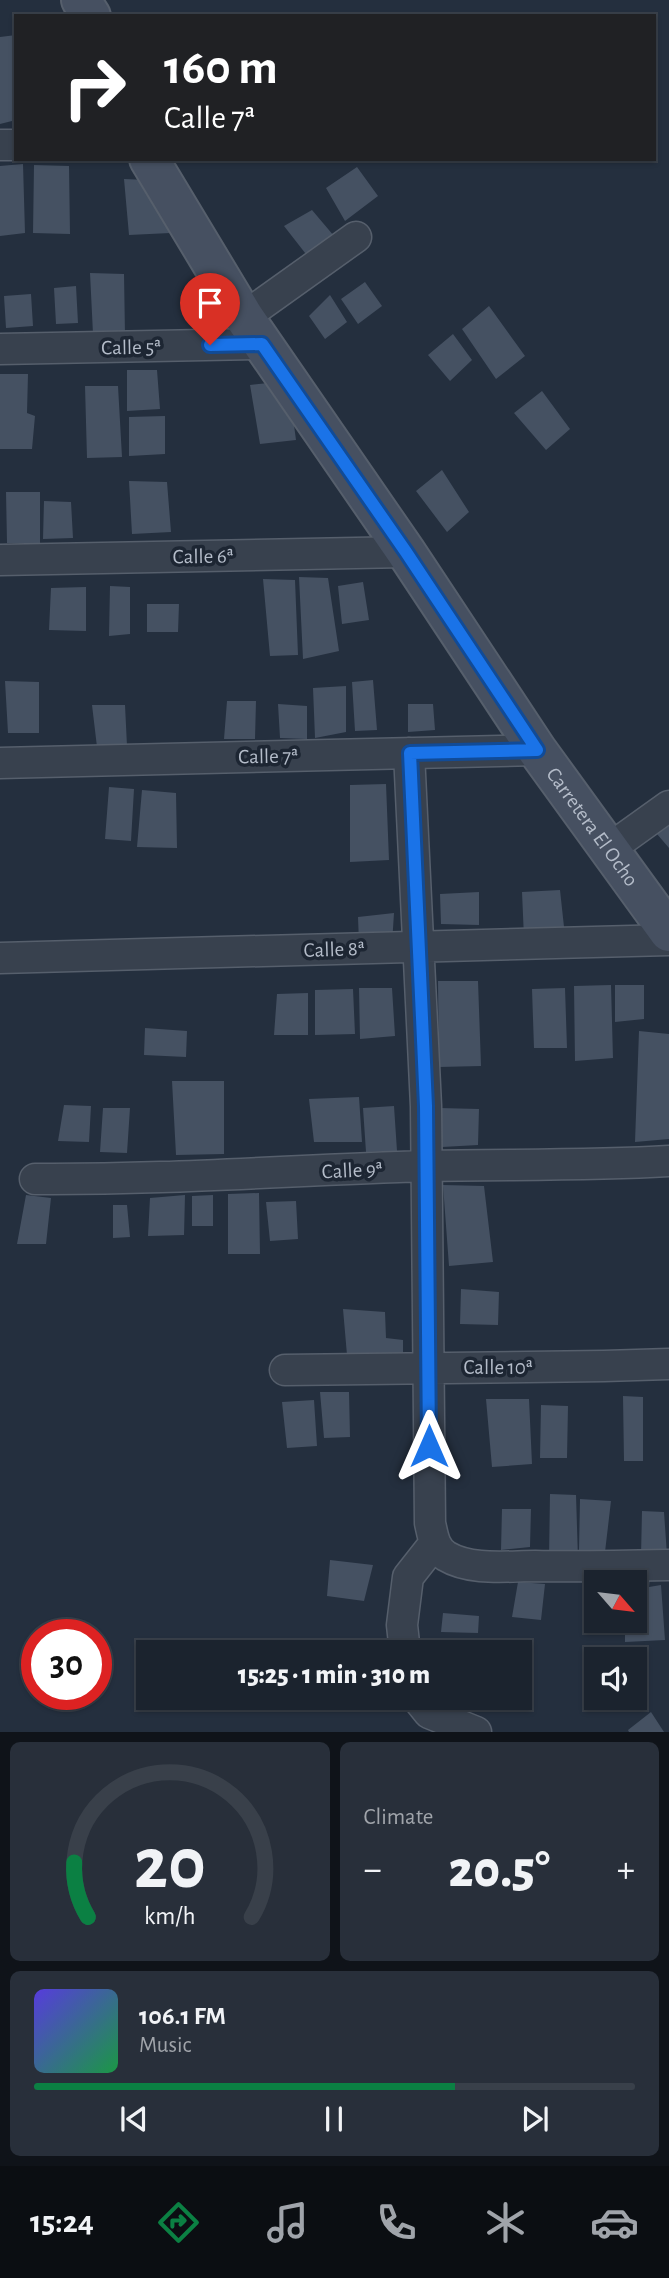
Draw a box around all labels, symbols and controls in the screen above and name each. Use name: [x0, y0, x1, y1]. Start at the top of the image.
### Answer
icon: right: [49, 42, 140, 133]
text: 160 m: [164, 44, 278, 93]
text: Calle 7ª: [164, 102, 255, 134]
pin: [180, 273, 240, 345]
icon: arrive: [191, 284, 229, 322]
street label: Calle 5ª: [101, 336, 161, 359]
street label: Calle 6ª: [172, 545, 234, 568]
street label: Calle 7ª: [238, 745, 298, 768]
street label: Carretera El Ocho: [542, 764, 642, 890]
street label: Calle 8ª: [303, 938, 365, 961]
street label: Calle 9ª: [321, 1158, 383, 1183]
street label: Calle 10ª: [463, 1357, 533, 1378]
position arrow: [392, 1409, 466, 1483]
north arrow: [584, 1570, 648, 1633]
map controls: [584, 1570, 647, 1710]
speed limit sign: 30: [21, 1619, 112, 1710]
button: sound: [584, 1647, 647, 1710]
text: 15:25 · 1 min · 310 m: [238, 1662, 430, 1688]
text: Climate: [364, 1806, 433, 1829]
text: 20: [134, 1830, 206, 1903]
text: 20.5°: [448, 1844, 550, 1896]
text: −: [364, 1851, 382, 1889]
text: +: [617, 1851, 635, 1889]
text: km/h: [144, 1904, 196, 1929]
text: 106.1 FM: [139, 2003, 226, 2029]
text: Music: [139, 2034, 191, 2057]
icon: previous: [115, 2100, 153, 2138]
icon: pause: [315, 2100, 353, 2138]
icon: next: [516, 2100, 554, 2138]
icon: directions: [154, 2198, 203, 2247]
icon: music: [263, 2198, 312, 2247]
icon: phone: [372, 2198, 421, 2247]
icon: climate: [481, 2198, 530, 2247]
icon: car: [590, 2198, 639, 2247]
text: 15:24: [30, 2206, 94, 2238]

